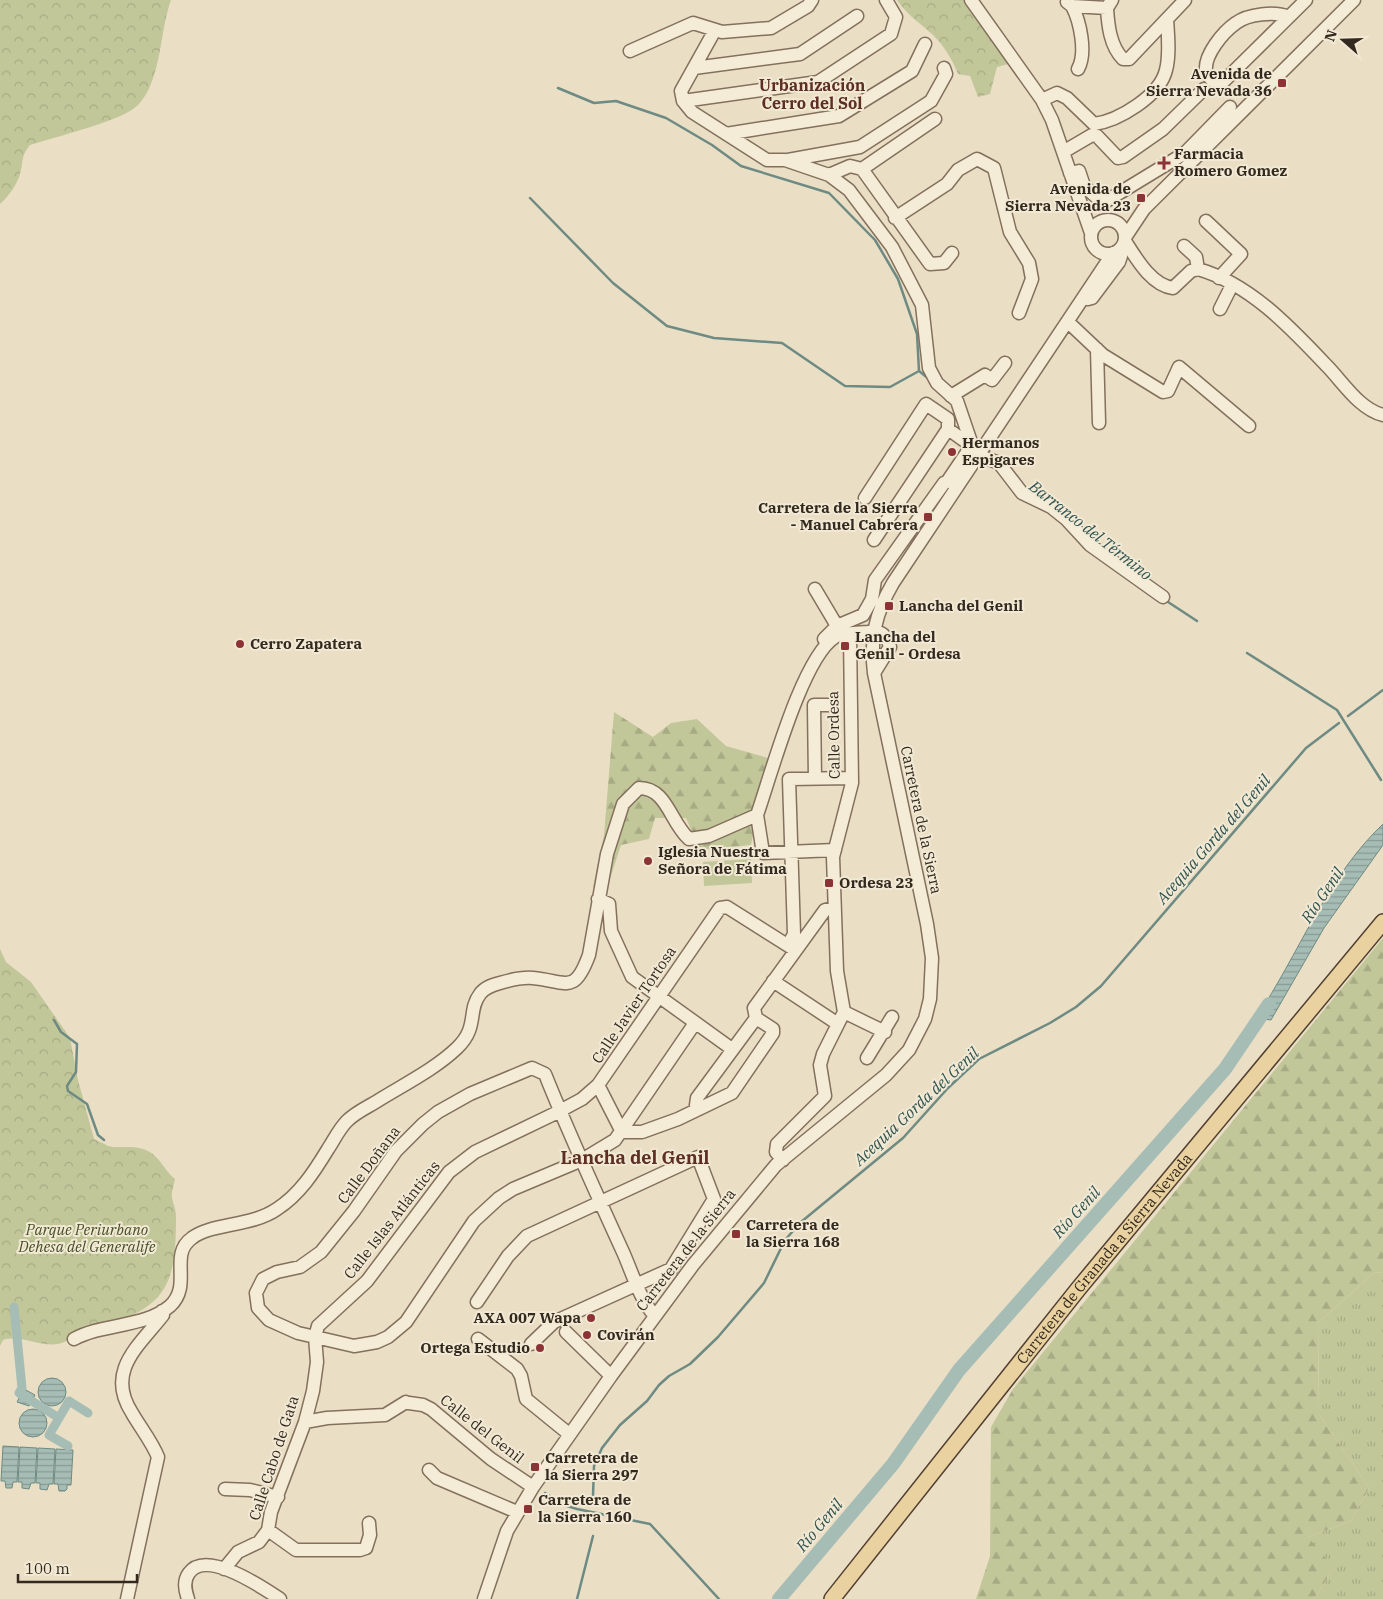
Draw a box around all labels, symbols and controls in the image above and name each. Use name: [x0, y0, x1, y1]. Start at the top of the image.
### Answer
north arrow: [1318, 15, 1368, 65]
text: N: [1320, 27, 1341, 44]
place label: Avenida de Sierra Nevada 36: [1146, 64, 1272, 100]
district label: Urbanización Cerro del Sol: [759, 75, 866, 113]
marker: Avenida de Sierra Nevada 36: [1276, 77, 1288, 89]
place label: Farmacia Romero Gomez: [1174, 144, 1287, 180]
marker: Farmacia Romero Gomez: [1158, 157, 1170, 169]
place label: Avenida de Sierra Nevada 23: [1005, 179, 1131, 215]
marker: Avenida de Sierra Nevada 23: [1135, 192, 1147, 204]
place label: Hermanos Espigares: [962, 433, 1039, 469]
marker: Hermanos Espigares: [946, 446, 958, 458]
water label: Barranco del Término: [1025, 475, 1156, 584]
place label: Carretera de la Sierra - Manuel Cabrera: [758, 498, 918, 534]
marker: Carretera de la Sierra - Manuel Cabrera: [922, 511, 934, 523]
place label: Lancha del Genil: [899, 596, 1023, 615]
marker: Lancha del Genil: [883, 600, 895, 612]
place label: Lancha del Genil - Ordesa: [855, 627, 961, 663]
place label: Cerro Zapatera: [250, 634, 363, 653]
marker: Cerro Zapatera: [234, 638, 246, 650]
marker: Lancha del Genil - Ordesa: [839, 640, 851, 652]
street label: Calle Ordesa: [823, 691, 844, 779]
street label: Carretera de la Sierra: [897, 744, 946, 896]
water label: Acequia Gorda del Genil: [1151, 770, 1275, 908]
place label: Iglesia Nuestra Señora de Fátima: [658, 842, 787, 878]
marker: Iglesia Nuestra Señora de Fátima: [642, 855, 654, 867]
water label: Río Genil: [1296, 863, 1348, 927]
place label: Ordesa 23: [839, 873, 913, 892]
marker: Ordesa 23: [823, 877, 835, 889]
street label: Calle Javier Tortosa: [587, 942, 680, 1067]
water label: Acequia Gorda del Genil: [848, 1042, 983, 1170]
street label: Calle Doñana: [333, 1122, 404, 1208]
district label: Lancha del Genil: [561, 1146, 710, 1169]
street label: Carretera de Granada a Sierra Nevada: [1012, 1149, 1196, 1368]
street label: Calle Islas Atlánticas: [339, 1157, 444, 1283]
water label: Río Genil: [1047, 1182, 1105, 1243]
street label: Carretera de la Sierra: [632, 1184, 739, 1315]
place label: Carretera de la Sierra 168: [746, 1215, 840, 1251]
park label: Parque Periurbano Dehesa del Generalife: [18, 1220, 156, 1256]
marker: Carretera de la Sierra 168: [730, 1228, 742, 1240]
place label: AXA 007 Wapa: [474, 1308, 581, 1327]
marker: AXA 007 Wapa: [585, 1312, 597, 1324]
place label: Covirán: [597, 1325, 655, 1344]
marker: Covirán: [581, 1329, 593, 1341]
place label: Ortega Estudio: [420, 1338, 530, 1357]
marker: Ortega Estudio: [534, 1342, 546, 1354]
street label: Calle del Genil: [437, 1390, 528, 1467]
street label: Calle Cabo de Gata: [244, 1393, 303, 1523]
place label: Carretera de la Sierra 297: [545, 1448, 639, 1484]
marker: Carretera de la Sierra 297: [529, 1461, 541, 1473]
place label: Carretera de la Sierra 160: [538, 1490, 632, 1526]
water label: Río Genil: [791, 1494, 847, 1556]
marker: Carretera de la Sierra 160: [522, 1503, 534, 1515]
scale bar: [18, 1552, 136, 1584]
text: 100 m: [25, 1559, 70, 1578]

